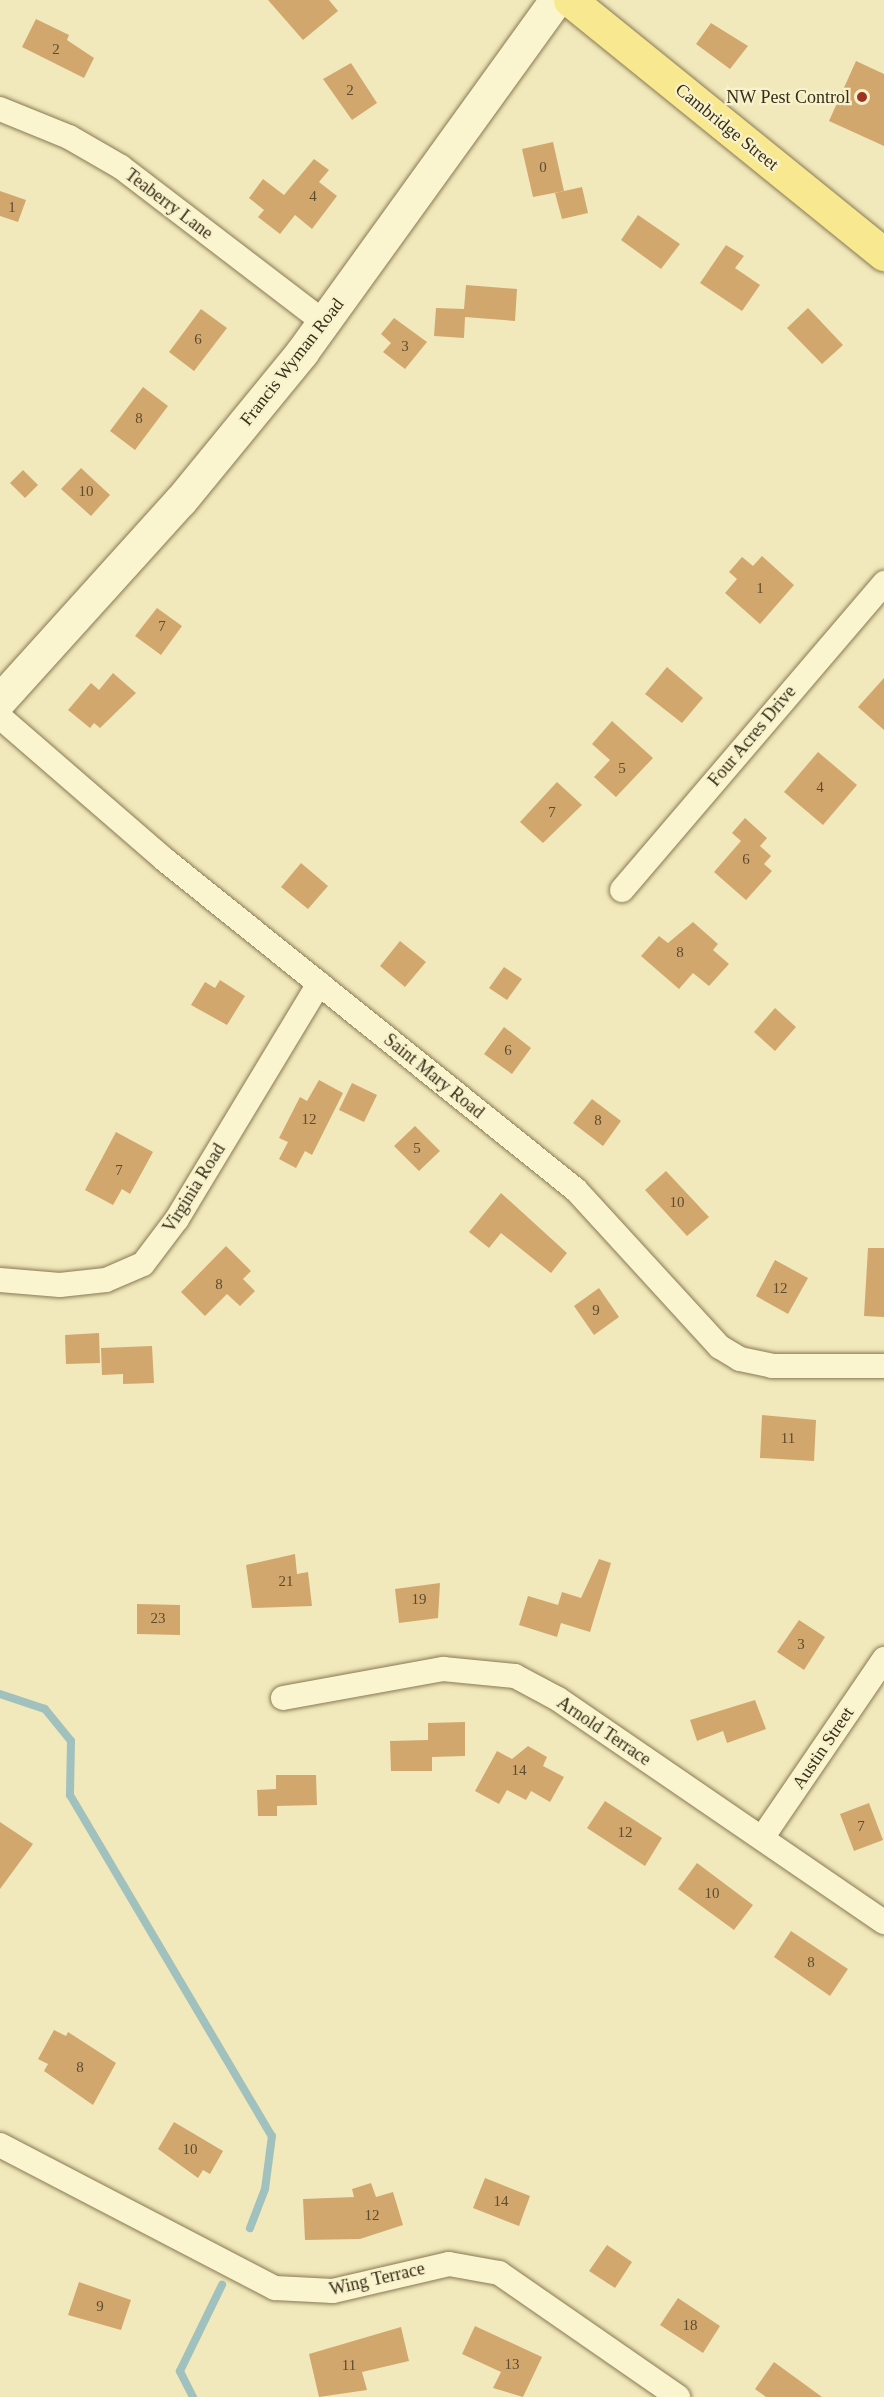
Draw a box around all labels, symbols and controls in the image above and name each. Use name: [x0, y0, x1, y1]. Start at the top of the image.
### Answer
house number: 2: [52, 41, 60, 59]
street label: Cambridge Street: [671, 79, 783, 175]
house number: 2: [346, 82, 354, 100]
place label: NW Pest Control: [726, 86, 850, 108]
marker: NW Pest Control: [855, 90, 869, 104]
house number: 0: [539, 159, 547, 177]
street label: Teaberry Lane: [121, 164, 217, 244]
house number: 4: [309, 188, 317, 206]
house number: 1: [8, 199, 16, 217]
street label: Francis Wyman Road: [236, 294, 348, 430]
house number: 6: [194, 331, 202, 349]
house number: 3: [401, 338, 409, 356]
house number: 8: [135, 410, 143, 428]
house number: 10: [78, 483, 94, 501]
house number: 1: [756, 580, 764, 598]
house number: 7: [158, 618, 166, 636]
street label: Four Acres Drive: [703, 681, 801, 791]
house number: 5: [618, 760, 626, 778]
house number: 4: [816, 779, 824, 797]
house number: 7: [548, 804, 556, 822]
house number: 6: [742, 851, 750, 869]
house number: 8: [676, 944, 684, 962]
street label: Saint Mary Road: [379, 1029, 489, 1123]
house number: 6: [504, 1042, 512, 1060]
house number: 12: [302, 1111, 316, 1129]
house number: 8: [594, 1112, 602, 1130]
street label: Virginia Road: [158, 1139, 230, 1237]
house number: 5: [413, 1140, 421, 1158]
house number: 7: [115, 1162, 123, 1180]
house number: 10: [670, 1194, 684, 1212]
house number: 8: [215, 1276, 223, 1294]
house number: 12: [772, 1280, 788, 1298]
house number: 9: [592, 1302, 600, 1320]
house number: 11: [781, 1430, 795, 1448]
house number: 21: [278, 1573, 294, 1591]
house number: 19: [412, 1591, 426, 1609]
house number: 23: [150, 1610, 166, 1628]
house number: 3: [797, 1636, 805, 1654]
street label: Arnold Terrace: [553, 1692, 655, 1770]
street label: Austin Street: [788, 1703, 858, 1793]
house number: 14: [512, 1762, 526, 1780]
house number: 7: [857, 1818, 865, 1836]
house number: 12: [618, 1824, 632, 1842]
house number: 10: [704, 1885, 720, 1903]
house number: 8: [807, 1954, 815, 1972]
house number: 8: [76, 2059, 84, 2077]
house number: 10: [182, 2141, 198, 2159]
house number: 14: [494, 2193, 508, 2211]
house number: 12: [364, 2207, 380, 2225]
street label: Wing Terrace: [327, 2258, 427, 2300]
house number: 9: [96, 2298, 104, 2316]
house number: 18: [682, 2317, 698, 2335]
house number: 13: [504, 2356, 520, 2374]
house number: 11: [342, 2357, 356, 2375]

